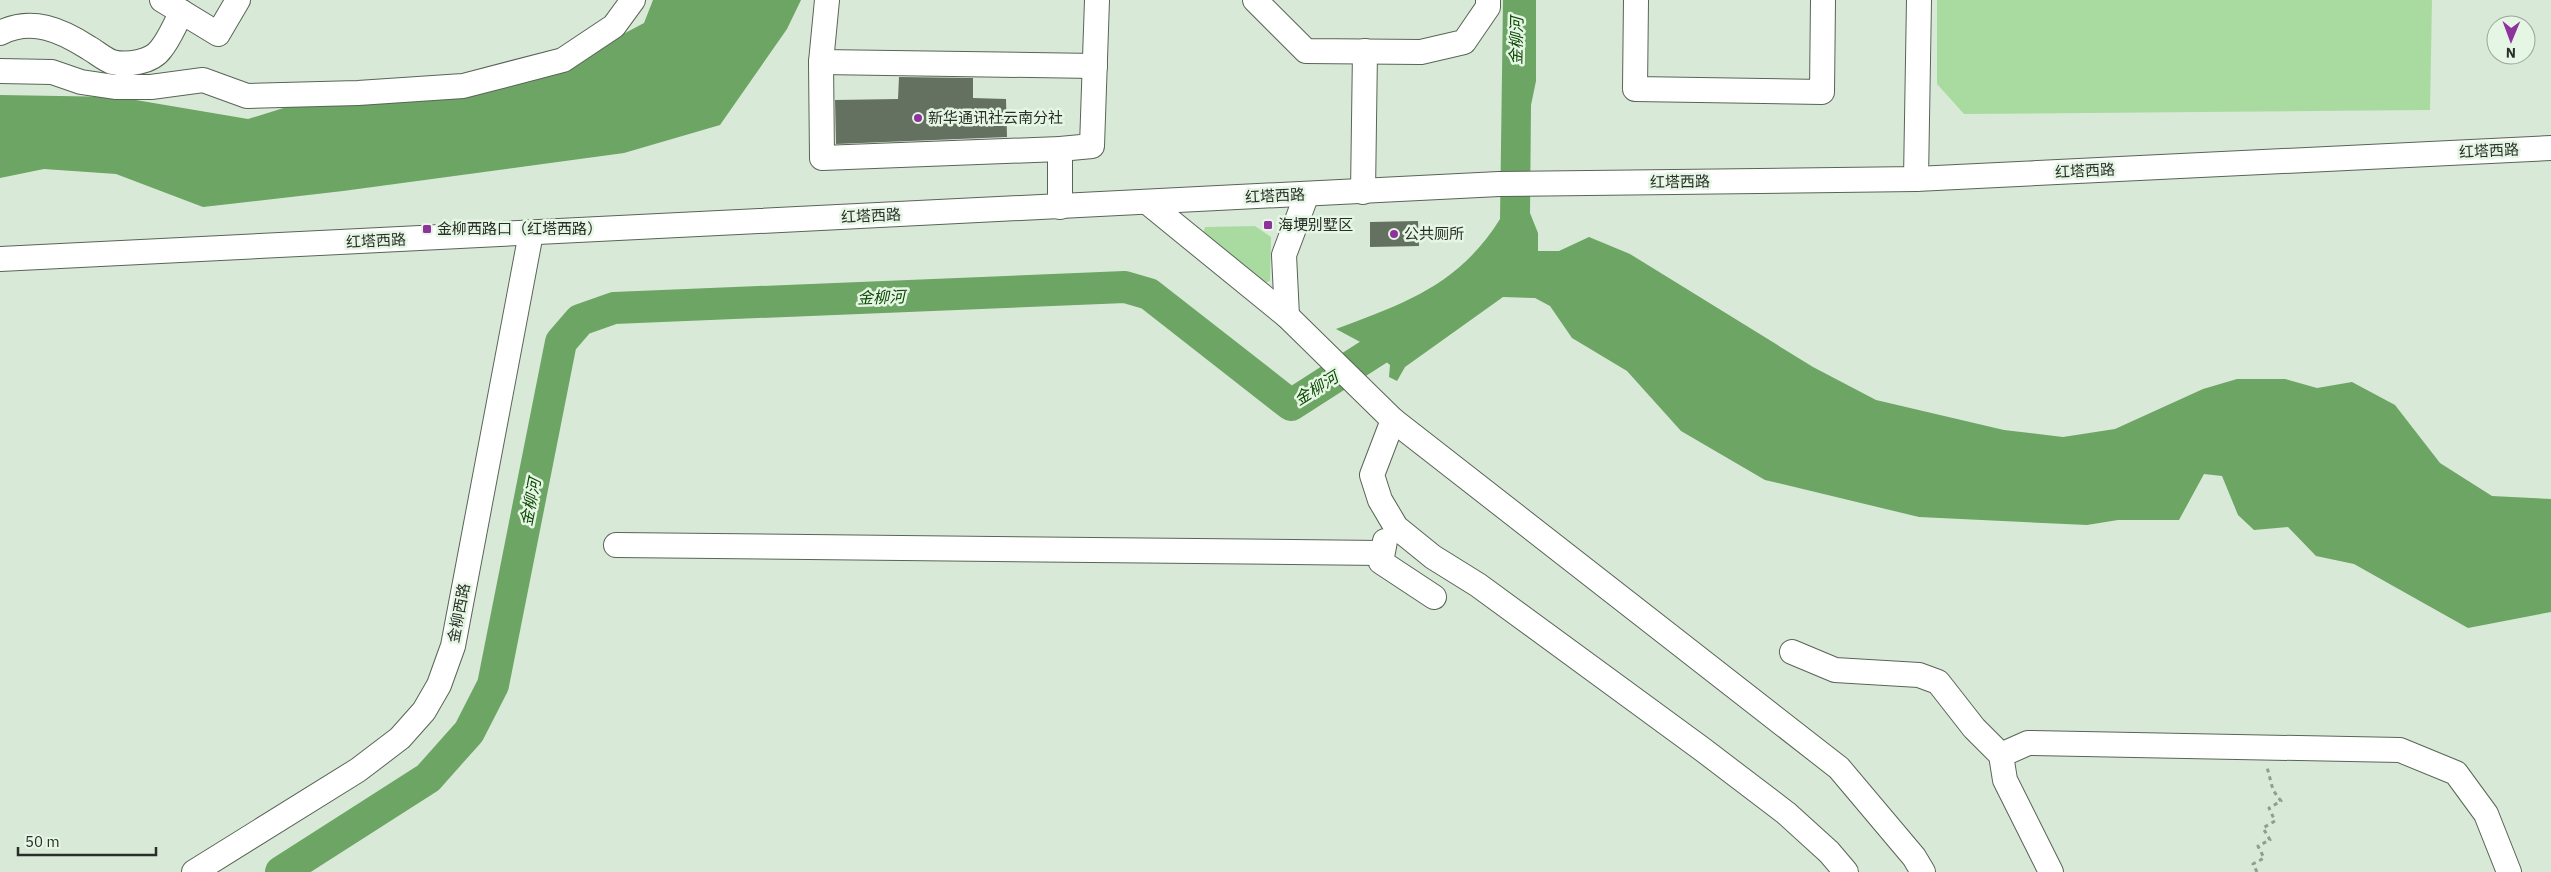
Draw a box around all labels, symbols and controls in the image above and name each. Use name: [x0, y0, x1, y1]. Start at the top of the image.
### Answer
water label: 金柳河: [1506, 14, 1526, 65]
north arrow: [2486, 15, 2536, 65]
text: N: [2506, 44, 2516, 62]
place label: 新华通讯社云南分社: [928, 108, 1063, 127]
marker: 新华通讯社云南分社: [912, 112, 924, 124]
street label: 红塔西路: [2459, 139, 2519, 162]
street label: 红塔西路: [2055, 159, 2115, 182]
street label: 红塔西路: [1650, 171, 1710, 192]
street label: 红塔西路: [1245, 184, 1305, 207]
street label: 红塔西路: [841, 204, 901, 227]
place label: 海埂别墅区: [1278, 215, 1353, 234]
place label: 金柳西路口（红塔西路）: [437, 219, 602, 238]
marker: 海埂别墅区: [1262, 219, 1274, 231]
marker: 金柳西路口（红塔西路）: [421, 223, 433, 235]
place label: 公共厕所: [1404, 224, 1464, 243]
marker: 公共厕所: [1388, 228, 1400, 240]
street label: 红塔西路: [346, 229, 406, 252]
water label: 金柳河: [857, 286, 908, 308]
water label: 金柳河: [1290, 365, 1344, 409]
water label: 金柳河: [516, 474, 545, 527]
street label: 金柳西路: [443, 582, 474, 644]
scale bar: [18, 824, 155, 856]
text: 50 m: [25, 832, 60, 851]

